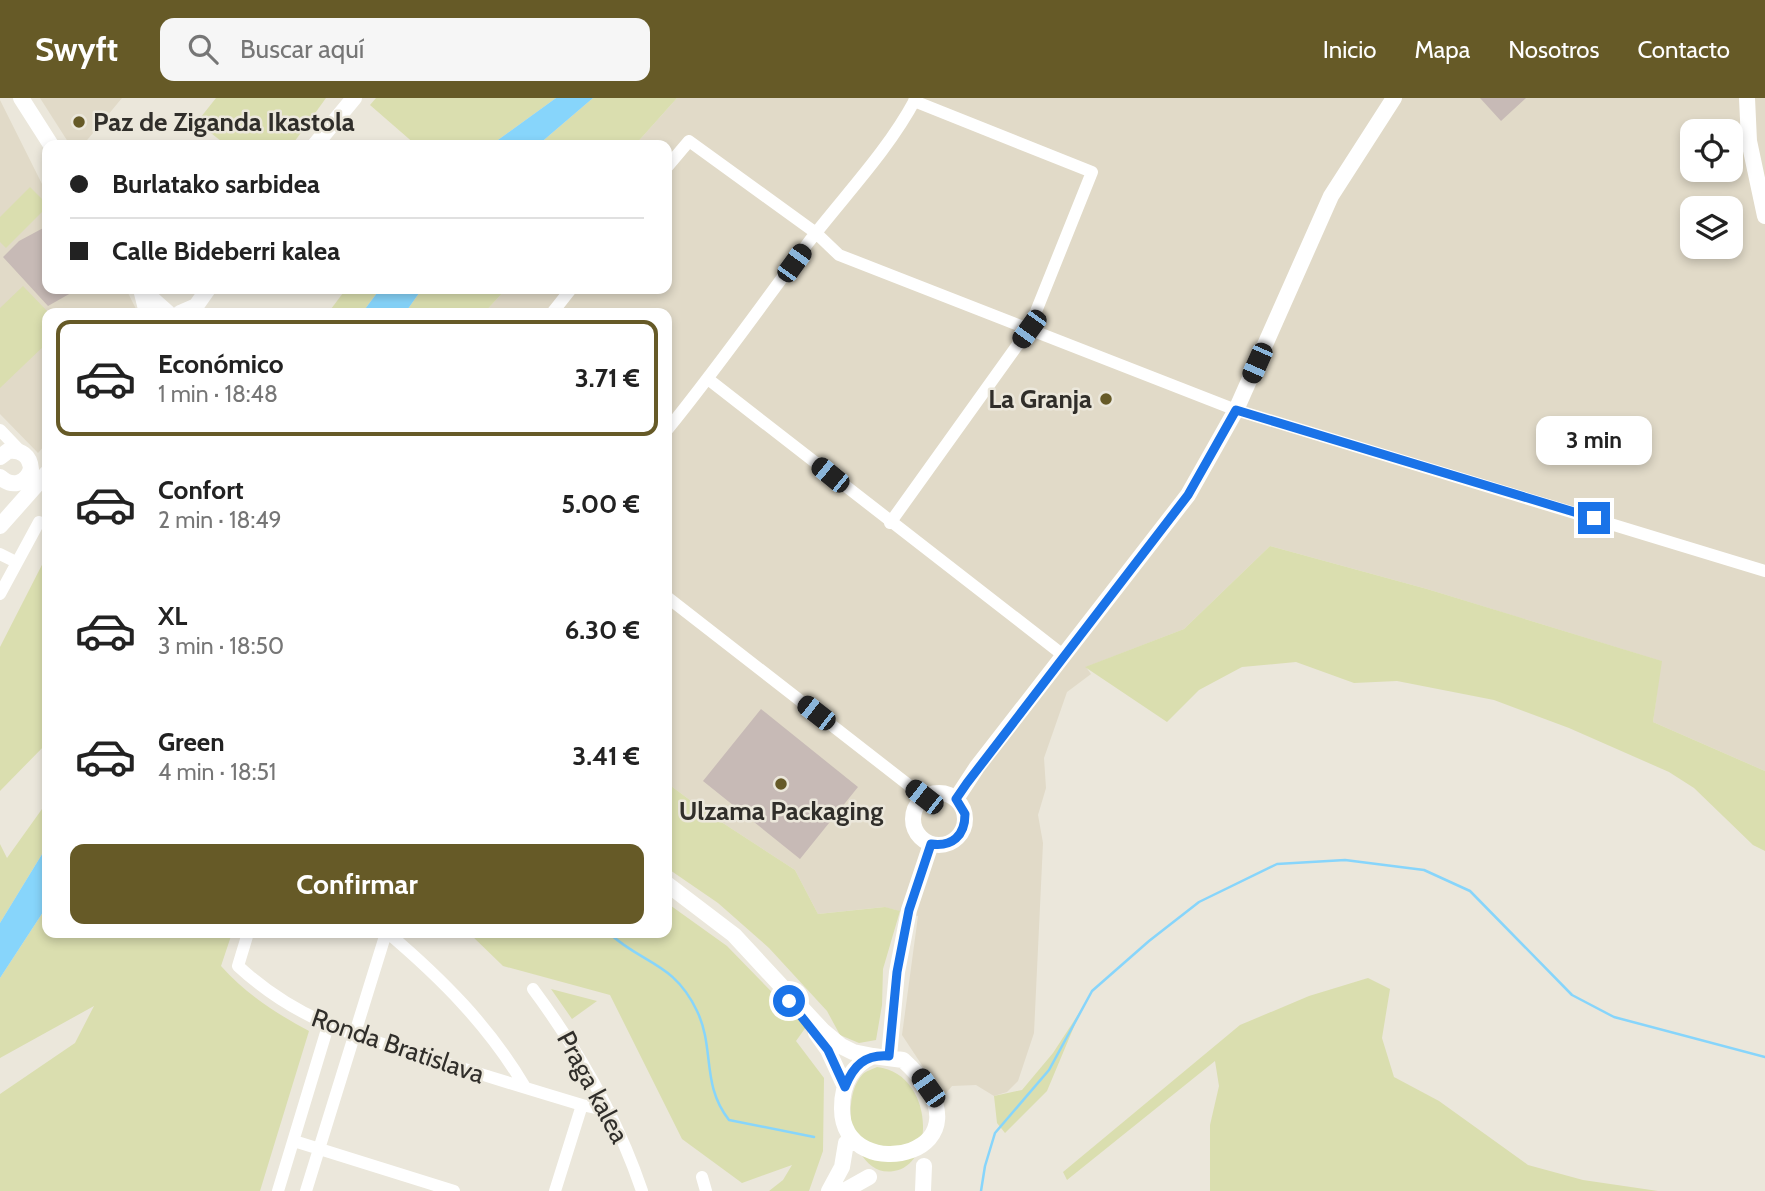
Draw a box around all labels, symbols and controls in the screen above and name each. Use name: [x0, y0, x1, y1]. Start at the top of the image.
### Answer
search box: [160, 18, 650, 81]
text: Swyft: [35, 29, 118, 69]
icon: search: [184, 30, 222, 68]
text: Buscar aquí: [240, 33, 364, 65]
text: Inicio: [1323, 35, 1376, 64]
text: Mapa: [1414, 35, 1470, 64]
text: Nosotros: [1508, 35, 1599, 64]
text: Contacto: [1637, 35, 1730, 64]
place label: Paz de Ziganda Ikastola: [93, 106, 355, 138]
marker: Paz de Ziganda Ikastola: [71, 114, 87, 130]
map controls: [1680, 119, 1743, 259]
button: locate: [1680, 119, 1743, 182]
text: Burlatako sarbidea: [112, 168, 320, 200]
button: layers: [1680, 196, 1743, 259]
text: Calle Bideberri kalea: [112, 235, 340, 267]
car: [774, 240, 815, 286]
car: [1009, 306, 1050, 352]
car: [1239, 340, 1276, 386]
icon: car: [74, 347, 137, 410]
text: Económico: [158, 348, 284, 380]
text: 3.71 €: [575, 362, 640, 394]
text: 1 min · 18:48: [158, 380, 278, 408]
place label: La Granja: [988, 383, 1092, 415]
marker: La Granja: [1098, 391, 1114, 407]
callout: 3 min: [1536, 416, 1652, 466]
text: 3 min: [1566, 426, 1622, 454]
car: [808, 454, 853, 496]
icon: car: [74, 473, 137, 536]
text: Confort: [158, 474, 244, 506]
text: 5.00 €: [561, 488, 640, 520]
route end: [1578, 502, 1610, 534]
text: 2 min · 18:49: [158, 506, 282, 534]
icon: car: [74, 599, 137, 662]
text: XL: [158, 600, 187, 632]
text: 6.30 €: [565, 614, 640, 646]
text: 3 min · 18:50: [158, 632, 284, 660]
car: [793, 692, 840, 734]
icon: car: [74, 725, 137, 788]
text: Green: [158, 726, 225, 758]
text: 3.41 €: [572, 740, 640, 772]
text: 4 min · 18:51: [158, 758, 276, 786]
marker: Ulzama Packaging: [773, 776, 789, 792]
car: [901, 776, 948, 818]
place label: Ulzama Packaging: [679, 795, 883, 827]
button: Confirmar: [70, 844, 644, 924]
route start: [773, 985, 805, 1017]
street label: Ronda Bratislava: [307, 1001, 489, 1091]
street label: Praga kalea: [550, 1026, 636, 1149]
car: [908, 1065, 949, 1111]

